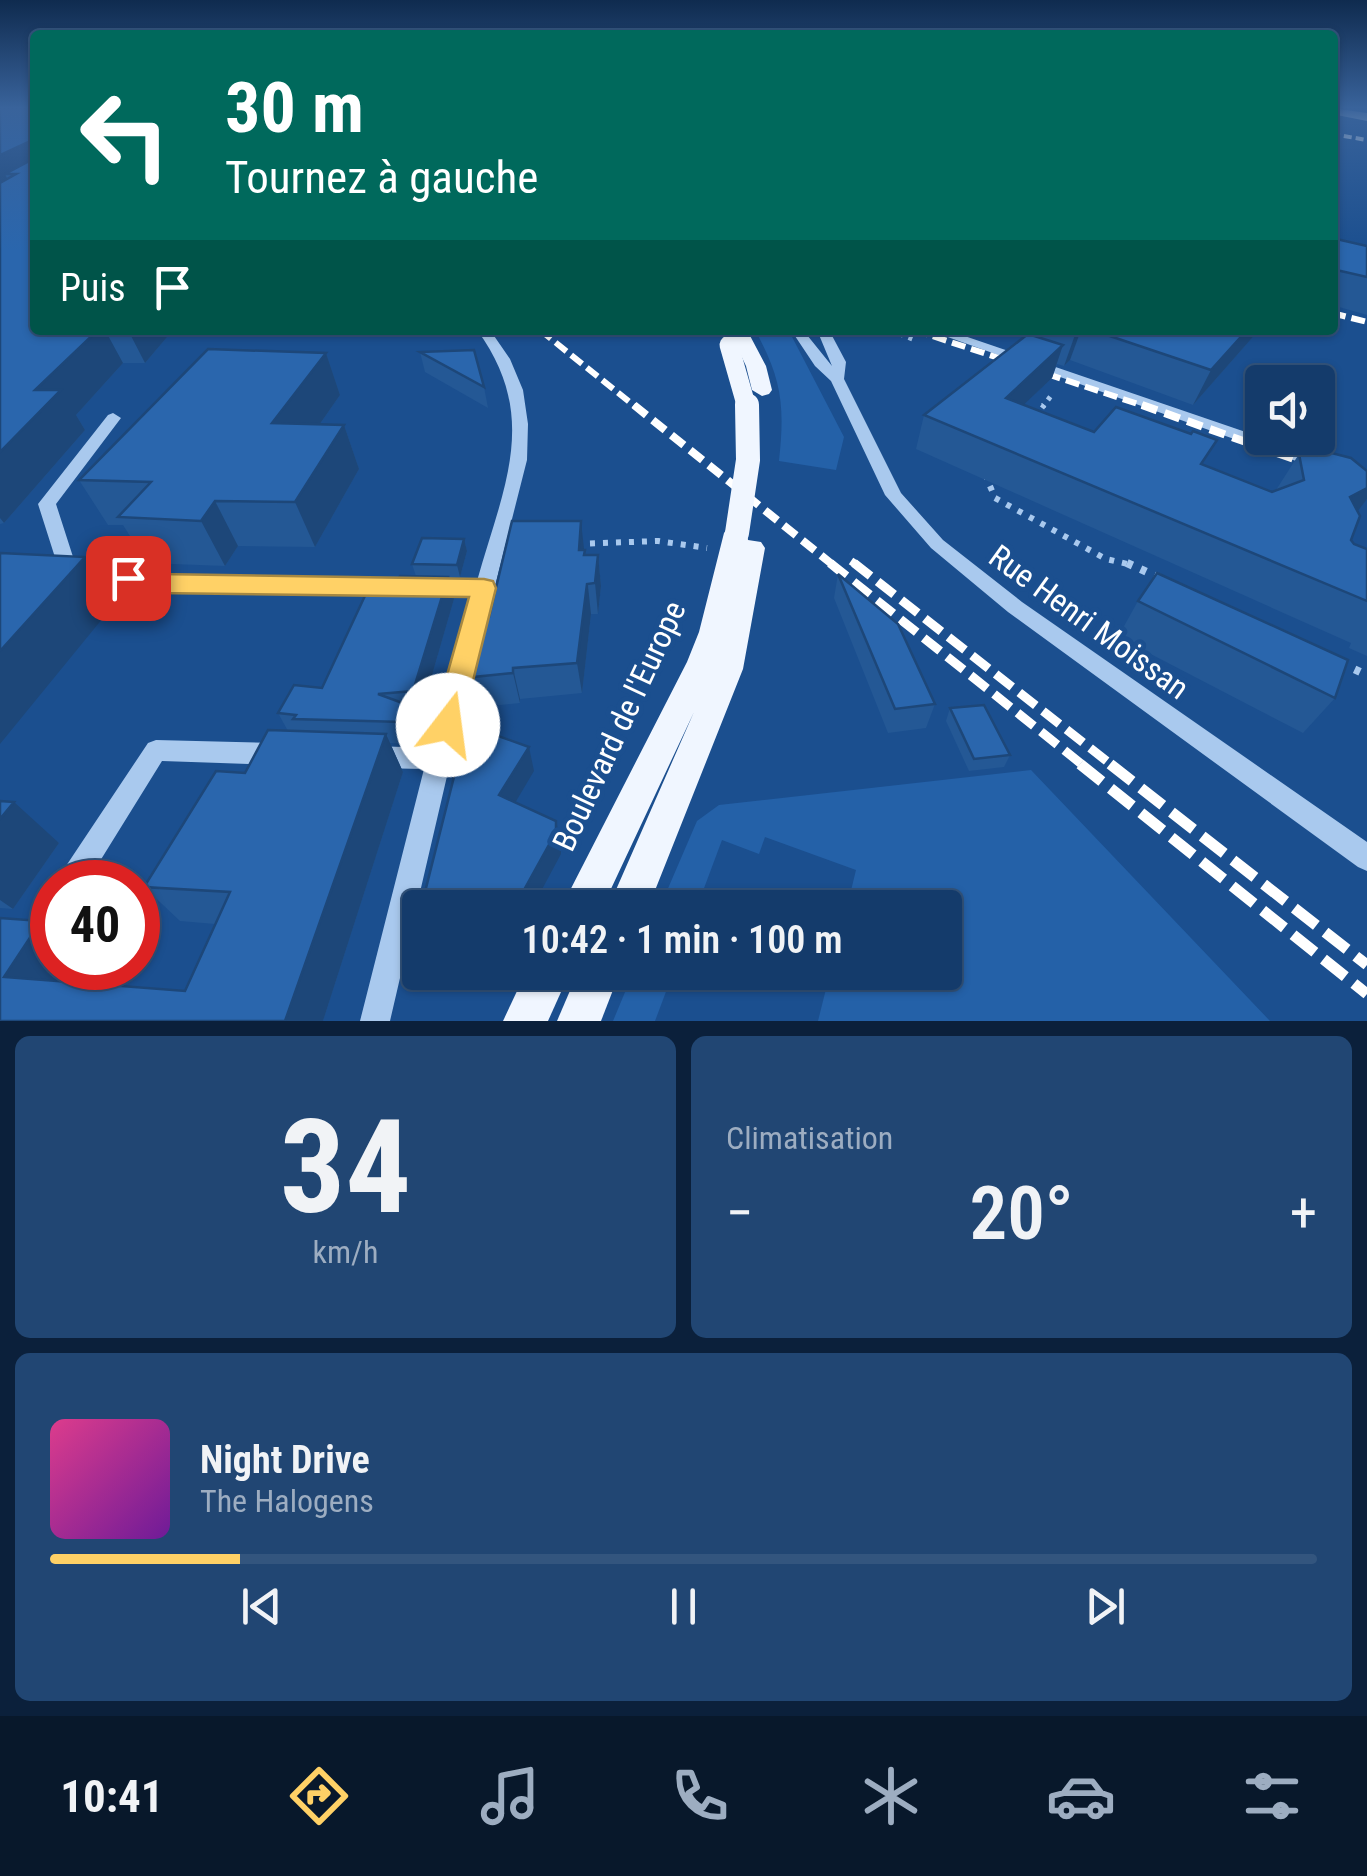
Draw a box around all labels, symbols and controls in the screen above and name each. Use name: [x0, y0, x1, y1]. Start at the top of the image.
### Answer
text: 30 m: [225, 67, 364, 149]
icon: left: [60, 70, 190, 200]
text: Tournez à gauche: [225, 151, 538, 204]
icon: arrive: [145, 260, 200, 315]
text: Puis: [60, 266, 125, 310]
map controls: [1245, 365, 1335, 455]
button: sound: [1245, 365, 1335, 455]
pin: [86, 536, 171, 621]
street label: Rue Henri Moissan: [982, 537, 1196, 707]
icon: arrive: [101, 551, 156, 606]
street label: Boulevard de l'Europe: [544, 595, 694, 857]
position arrow: [396, 673, 500, 777]
speed limit sign: 40: [30, 860, 160, 990]
text: 10:42 · 1 min · 100 m: [522, 918, 842, 962]
text: 34: [280, 1091, 411, 1244]
text: Climatisation: [726, 1119, 893, 1157]
text: 20°: [969, 1169, 1074, 1257]
text: −: [726, 1181, 754, 1245]
text: +: [1290, 1181, 1317, 1245]
text: km/h: [313, 1233, 378, 1271]
text: Night Drive: [200, 1438, 370, 1482]
text: The Halogens: [200, 1482, 374, 1520]
icon: previous: [234, 1579, 289, 1634]
icon: pause: [656, 1579, 711, 1634]
icon: next: [1078, 1579, 1133, 1634]
icon: directions: [284, 1761, 354, 1831]
icon: music: [475, 1761, 545, 1831]
icon: phone: [665, 1761, 735, 1831]
icon: climate: [856, 1761, 926, 1831]
icon: car: [1046, 1761, 1116, 1831]
icon: filters: [1237, 1761, 1307, 1831]
text: 10:41: [60, 1770, 164, 1823]

